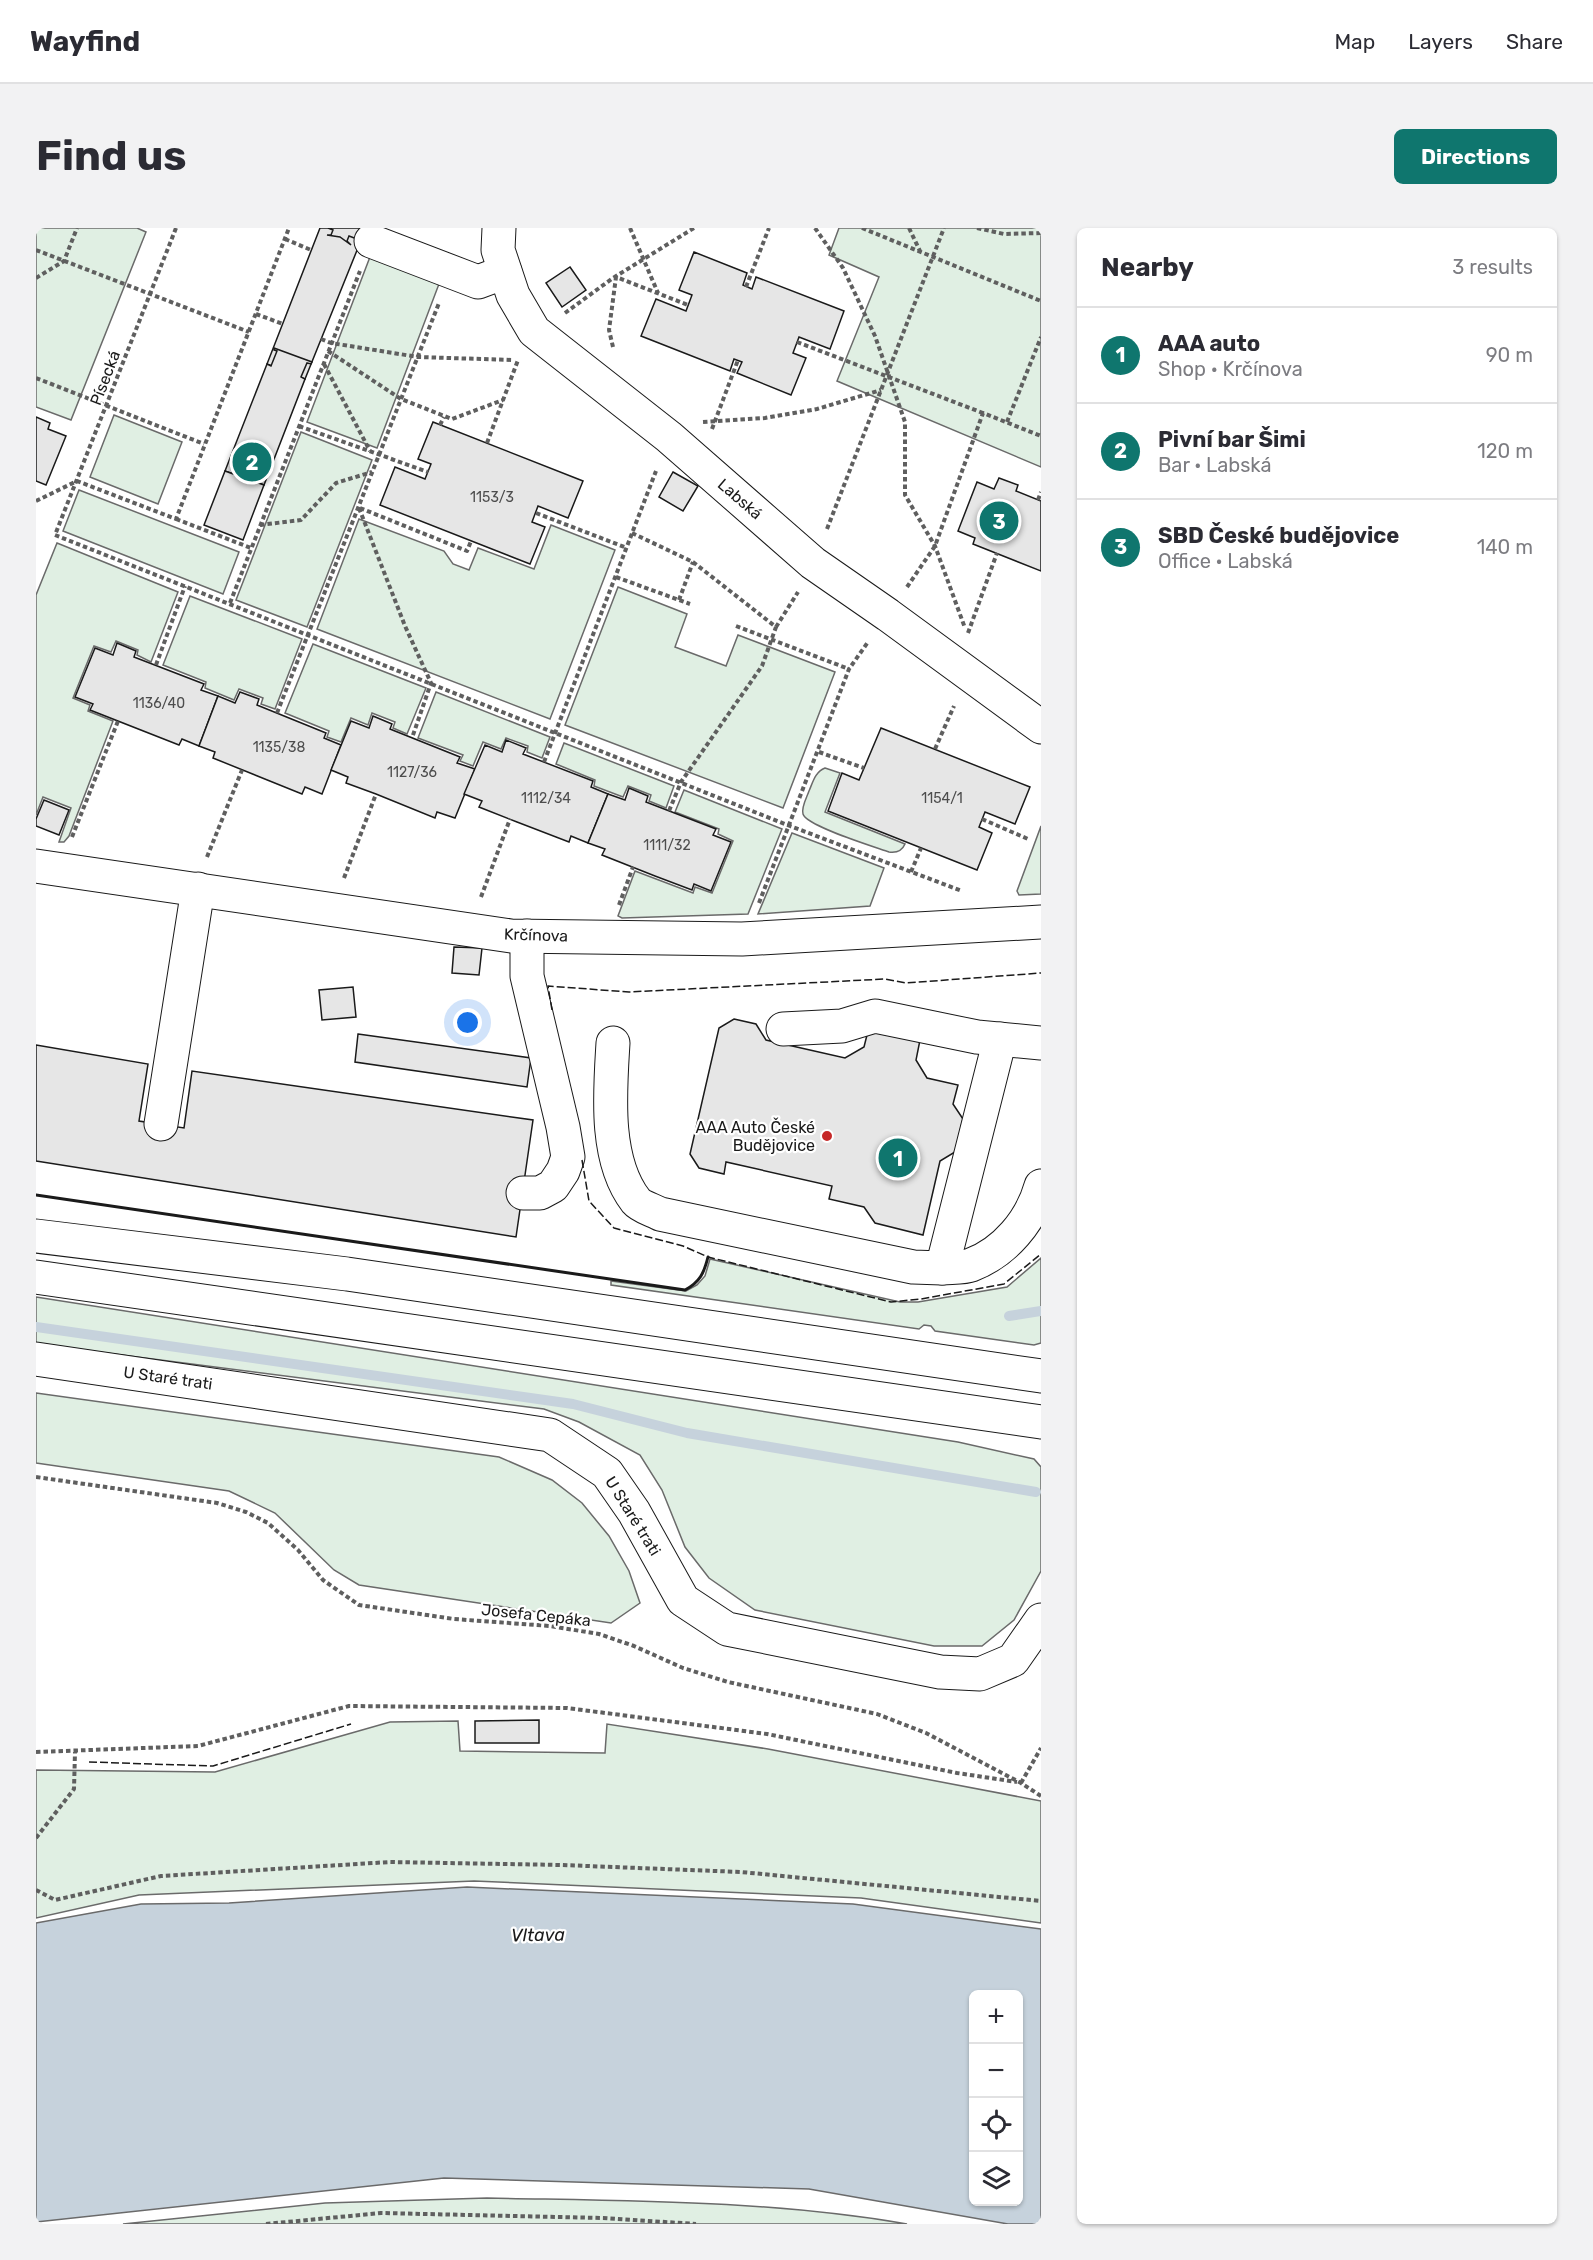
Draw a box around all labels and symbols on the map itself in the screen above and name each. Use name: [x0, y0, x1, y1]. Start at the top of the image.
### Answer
street label: Písecká: [86, 348, 124, 408]
pin: 2: [232, 440, 272, 484]
street label: Labská: [714, 475, 766, 523]
house number: 1153/3: [470, 489, 514, 506]
pin: 3: [980, 498, 1018, 544]
house number: 1136/40: [133, 695, 185, 712]
house number: 1135/38: [253, 739, 305, 756]
house number: 1127/36: [387, 764, 437, 781]
house number: 1112/34: [521, 790, 571, 807]
house number: 1154/1: [921, 790, 963, 807]
house number: 1111/32: [643, 837, 691, 854]
street label: Krčínova: [504, 924, 568, 946]
your location: [453, 1008, 482, 1037]
place label: AAA Auto České Budějovice: [696, 1117, 815, 1155]
marker: AAA Auto České Budějovice: [820, 1129, 834, 1143]
pin: 1: [878, 1136, 918, 1180]
street label: U Staré trati: [122, 1362, 214, 1394]
street label: U Staré trati: [601, 1473, 665, 1559]
street label: Josefa Cepáka: [480, 1600, 592, 1630]
water label: Vltava: [511, 1924, 566, 1946]

